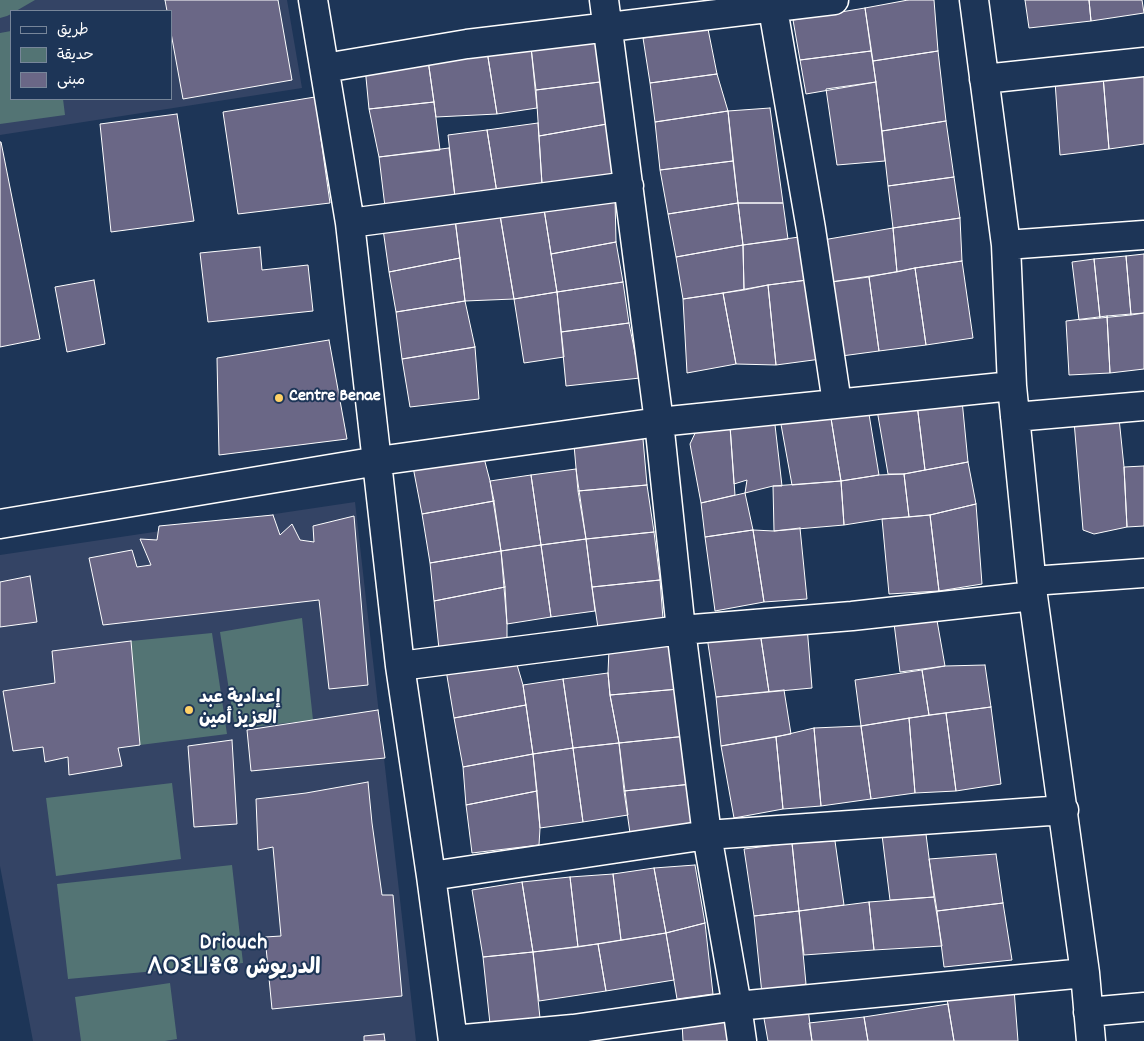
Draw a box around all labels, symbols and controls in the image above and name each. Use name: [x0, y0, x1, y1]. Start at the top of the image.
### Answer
legend: [10, 10, 172, 100]
text: طريق: [57, 20, 89, 42]
text: حديقة: [57, 45, 94, 67]
text: مبنى: [57, 70, 85, 92]
place label: Centre Benae: [289, 387, 381, 409]
marker: Centre Benae: [273, 392, 285, 404]
place label: إعدادية عبد العزيز أمين: [199, 689, 280, 732]
marker: إعدادية عبد العزيز أمين: [183, 704, 195, 716]
district label: Driouch ⴷⵔⵉⵡⴻⵛ الدريوش: [151, 932, 317, 984]

